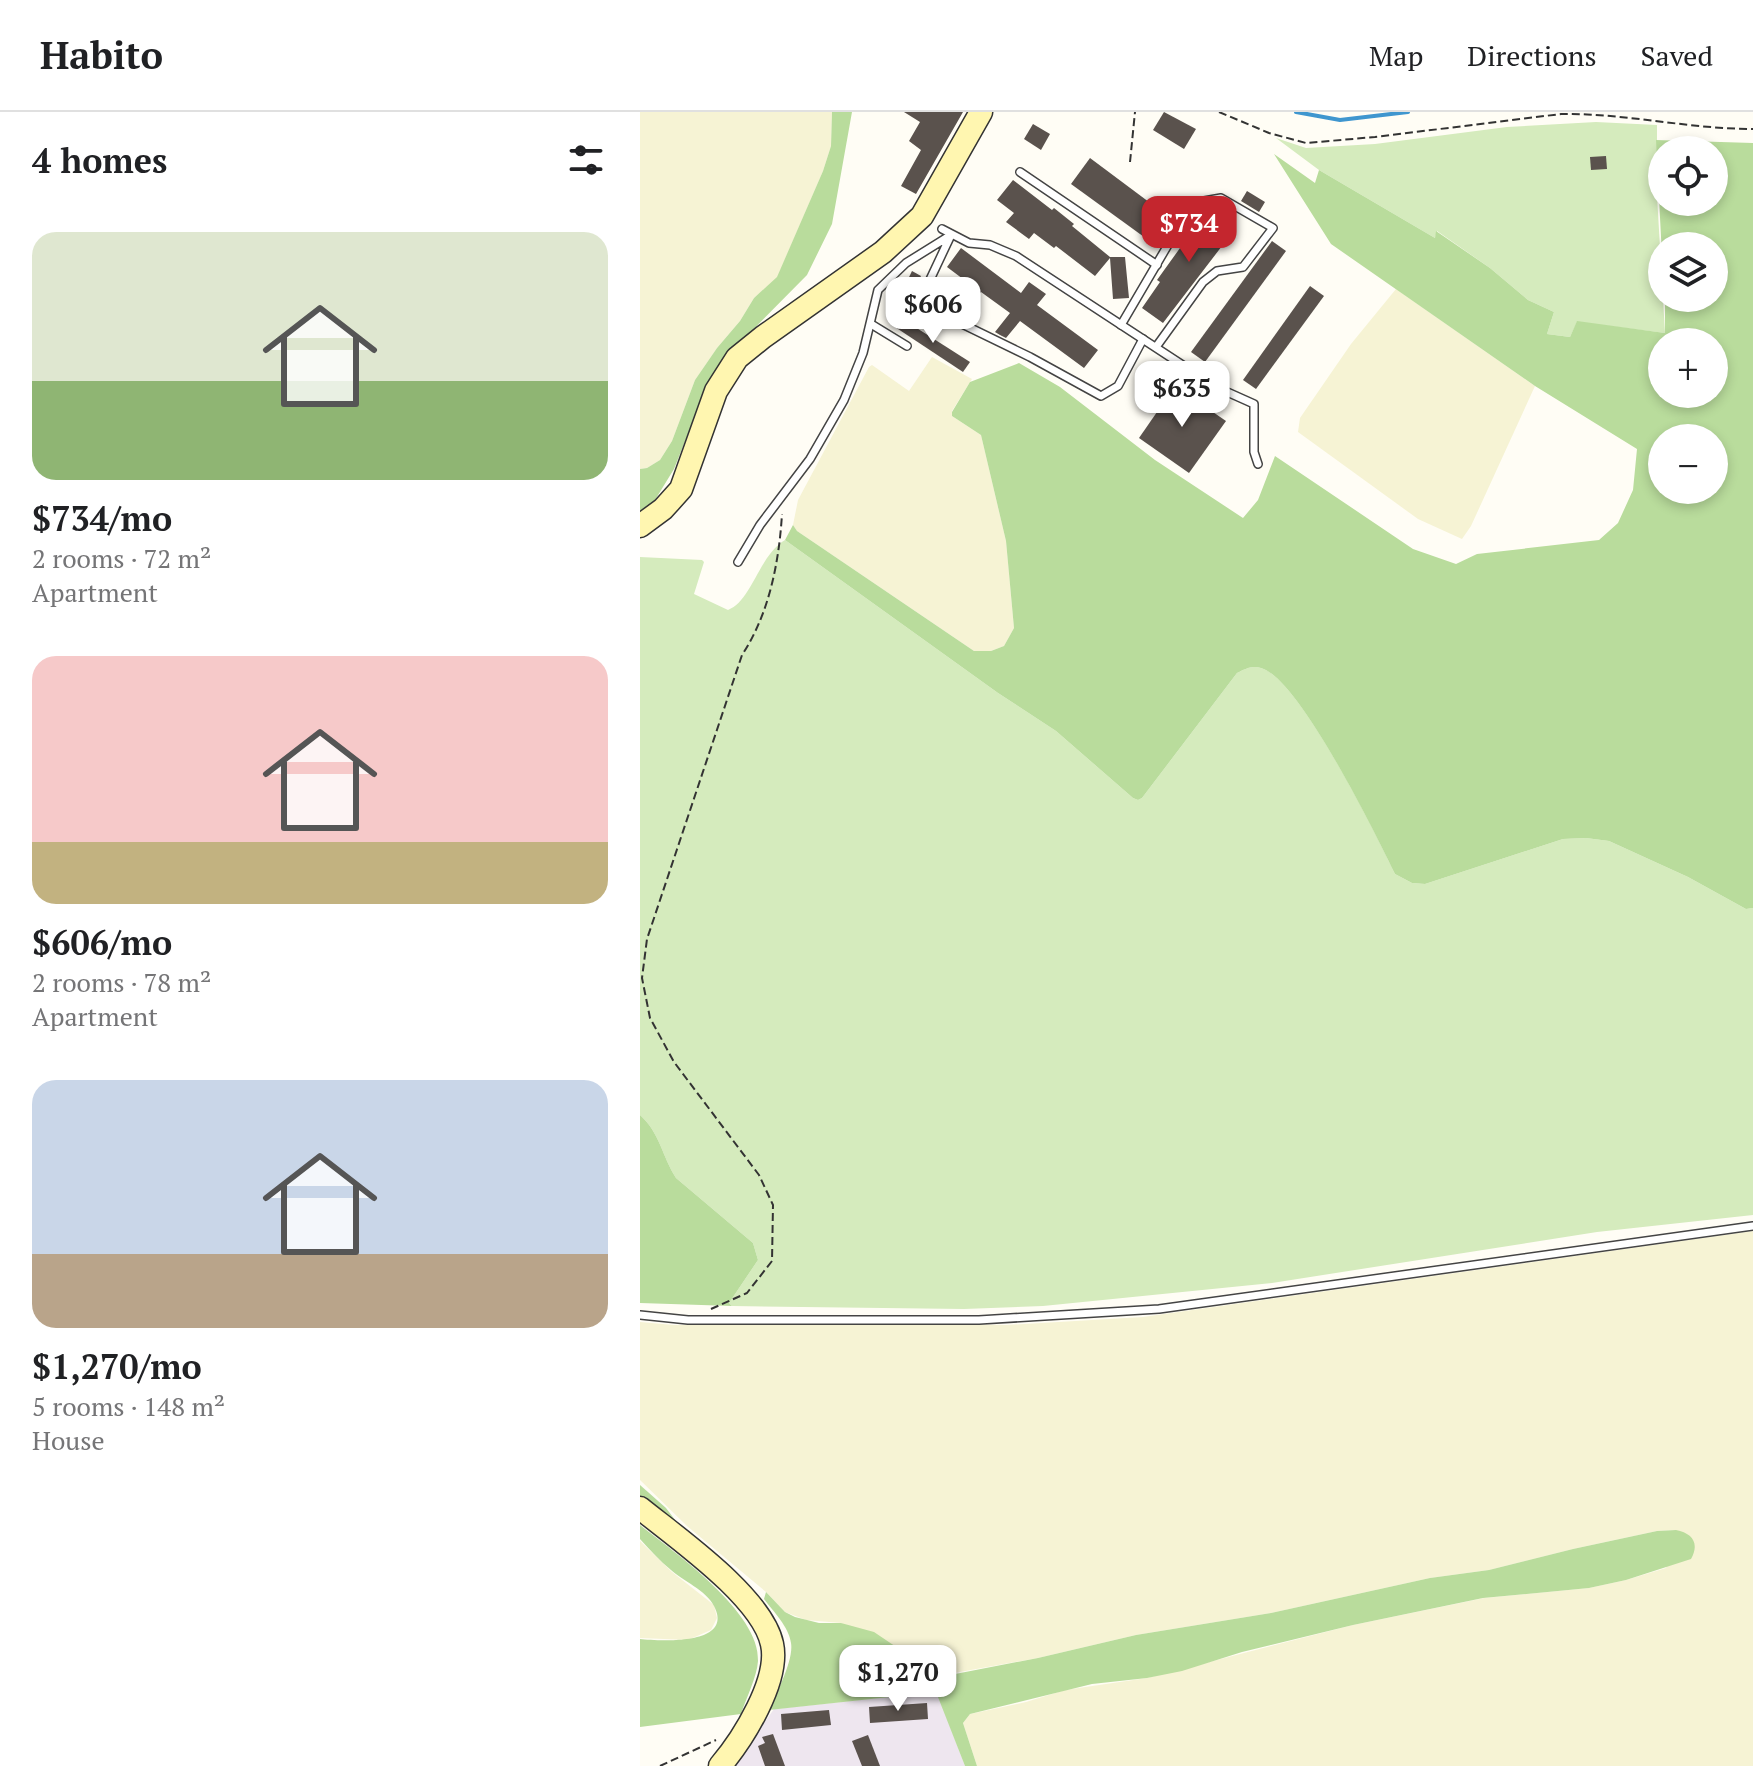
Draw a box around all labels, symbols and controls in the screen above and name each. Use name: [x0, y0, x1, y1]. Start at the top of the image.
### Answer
text: Habito: [40, 30, 163, 80]
text: Map: [1369, 37, 1423, 74]
text: Directions: [1467, 37, 1597, 74]
text: Saved: [1641, 37, 1713, 74]
map controls: [1648, 136, 1728, 504]
button: locate: [1648, 136, 1728, 216]
text: 4 homes: [32, 138, 167, 183]
icon: filters: [564, 138, 608, 182]
pin: $734: [1142, 196, 1236, 264]
text: $734: [1160, 205, 1218, 239]
button: layers: [1648, 232, 1728, 312]
pin: $606: [886, 277, 980, 345]
icon: home: [248, 284, 392, 428]
text: $606: [904, 286, 962, 320]
button: +: [1648, 328, 1728, 408]
pin: $635: [1135, 361, 1229, 429]
text: $635: [1153, 370, 1211, 404]
button: −: [1648, 424, 1728, 504]
text: $734/mo: [32, 496, 172, 541]
text: 2 rooms · 72 m²: [32, 541, 211, 575]
text: Apartment: [32, 575, 158, 609]
icon: home: [248, 708, 392, 852]
text: $606/mo: [32, 920, 172, 965]
text: 2 rooms · 78 m²: [32, 965, 211, 999]
text: Apartment: [32, 999, 158, 1033]
icon: home: [248, 1132, 392, 1276]
text: $1,270/mo: [32, 1344, 202, 1389]
text: 5 rooms · 148 m²: [32, 1389, 225, 1423]
text: House: [32, 1423, 105, 1457]
pin: $1,270: [833, 1645, 963, 1713]
text: $1,270: [857, 1654, 939, 1688]

